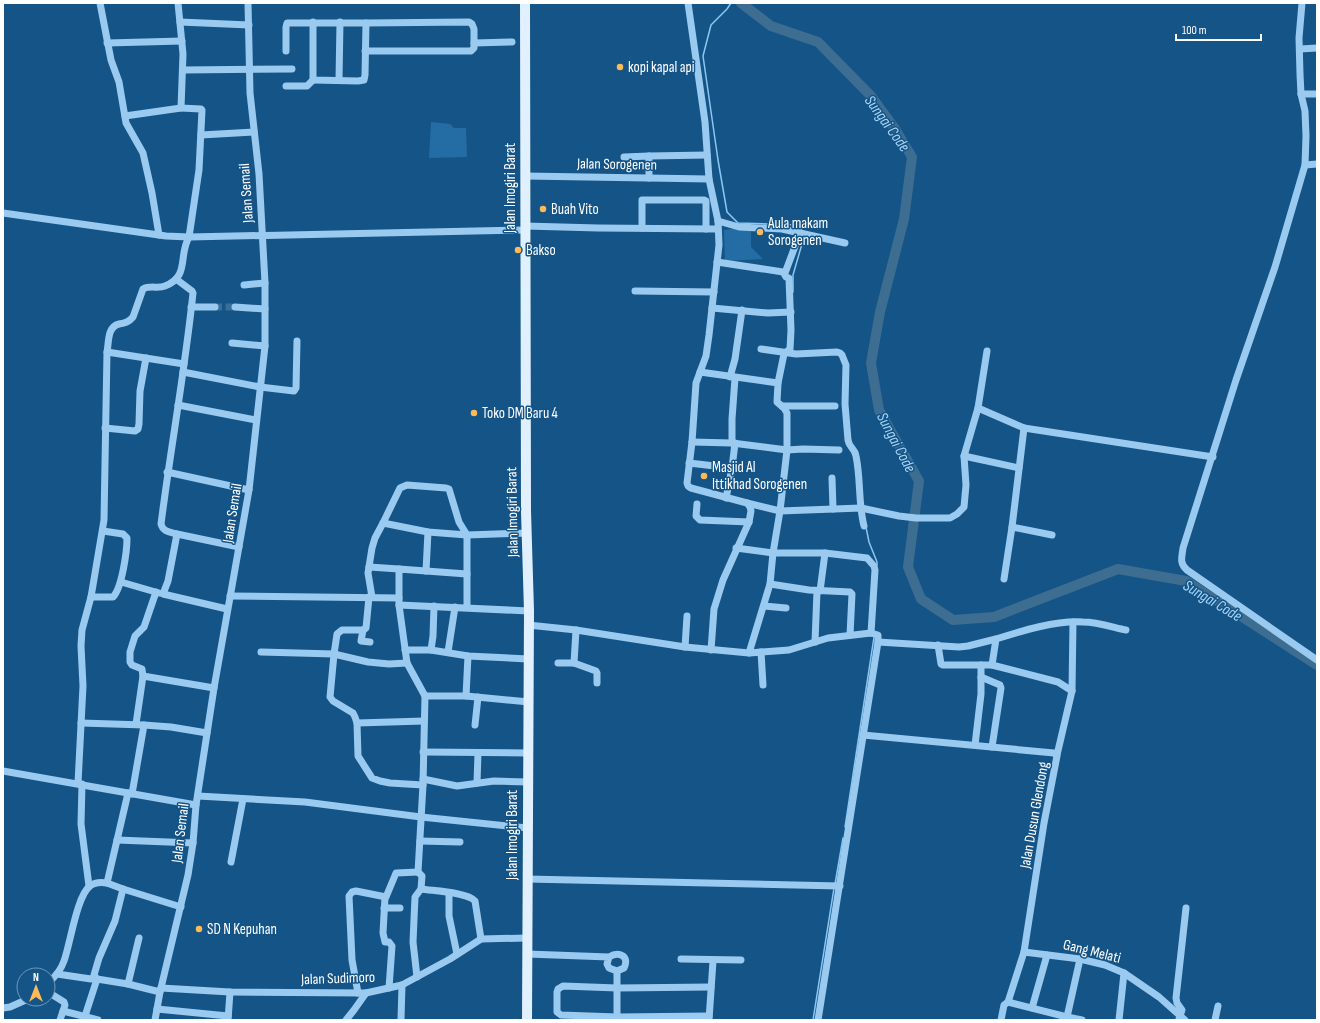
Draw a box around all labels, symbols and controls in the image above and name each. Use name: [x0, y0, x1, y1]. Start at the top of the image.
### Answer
scale bar: [1176, 16, 1261, 42]
text: 100 m: [1182, 23, 1207, 38]
place label: kopi kapal api: [628, 58, 695, 77]
marker: kopi kapal api: [615, 62, 625, 72]
water label: Sungai Code: [860, 92, 914, 156]
street label: Jalan Imogiri Barat: [501, 142, 520, 234]
street label: Jalan Sorogenen: [576, 154, 657, 175]
street label: Jalan Semail: [235, 163, 258, 224]
place label: Buah Vito: [551, 200, 599, 219]
marker: Buah Vito: [538, 204, 548, 214]
place label: Aula makam Sorogenen: [767, 214, 828, 250]
marker: Aula makam Sorogenen: [755, 227, 765, 237]
place label: Bakso: [526, 241, 556, 260]
marker: Bakso: [513, 245, 523, 255]
place label: Toko DM Baru 4: [482, 404, 558, 423]
marker: Toko DM Baru 4: [469, 408, 479, 418]
water label: Sungai Code: [872, 409, 919, 476]
place label: Masjid Al Ittikhad Sorogenen: [712, 458, 807, 494]
street label: Jalan Imogiri Barat: [502, 466, 523, 558]
marker: Masjid Al Ittikhad Sorogenen: [699, 471, 709, 481]
street label: Jalan Semail: [218, 482, 247, 545]
water label: Sungai Code: [1179, 576, 1245, 626]
street label: Jalan Dusun Glendong: [1016, 760, 1053, 871]
street label: Jalan Imogiri Barat: [503, 789, 522, 881]
street label: Jalan Semail: [167, 802, 194, 865]
place label: SD N Kepuhan: [207, 920, 277, 939]
marker: SD N Kepuhan: [194, 924, 204, 934]
street label: Gang Melati: [1061, 935, 1123, 968]
north arrow: [16, 967, 56, 1007]
street label: Jalan Sudimoro: [300, 968, 375, 989]
text: N: [33, 971, 39, 984]

